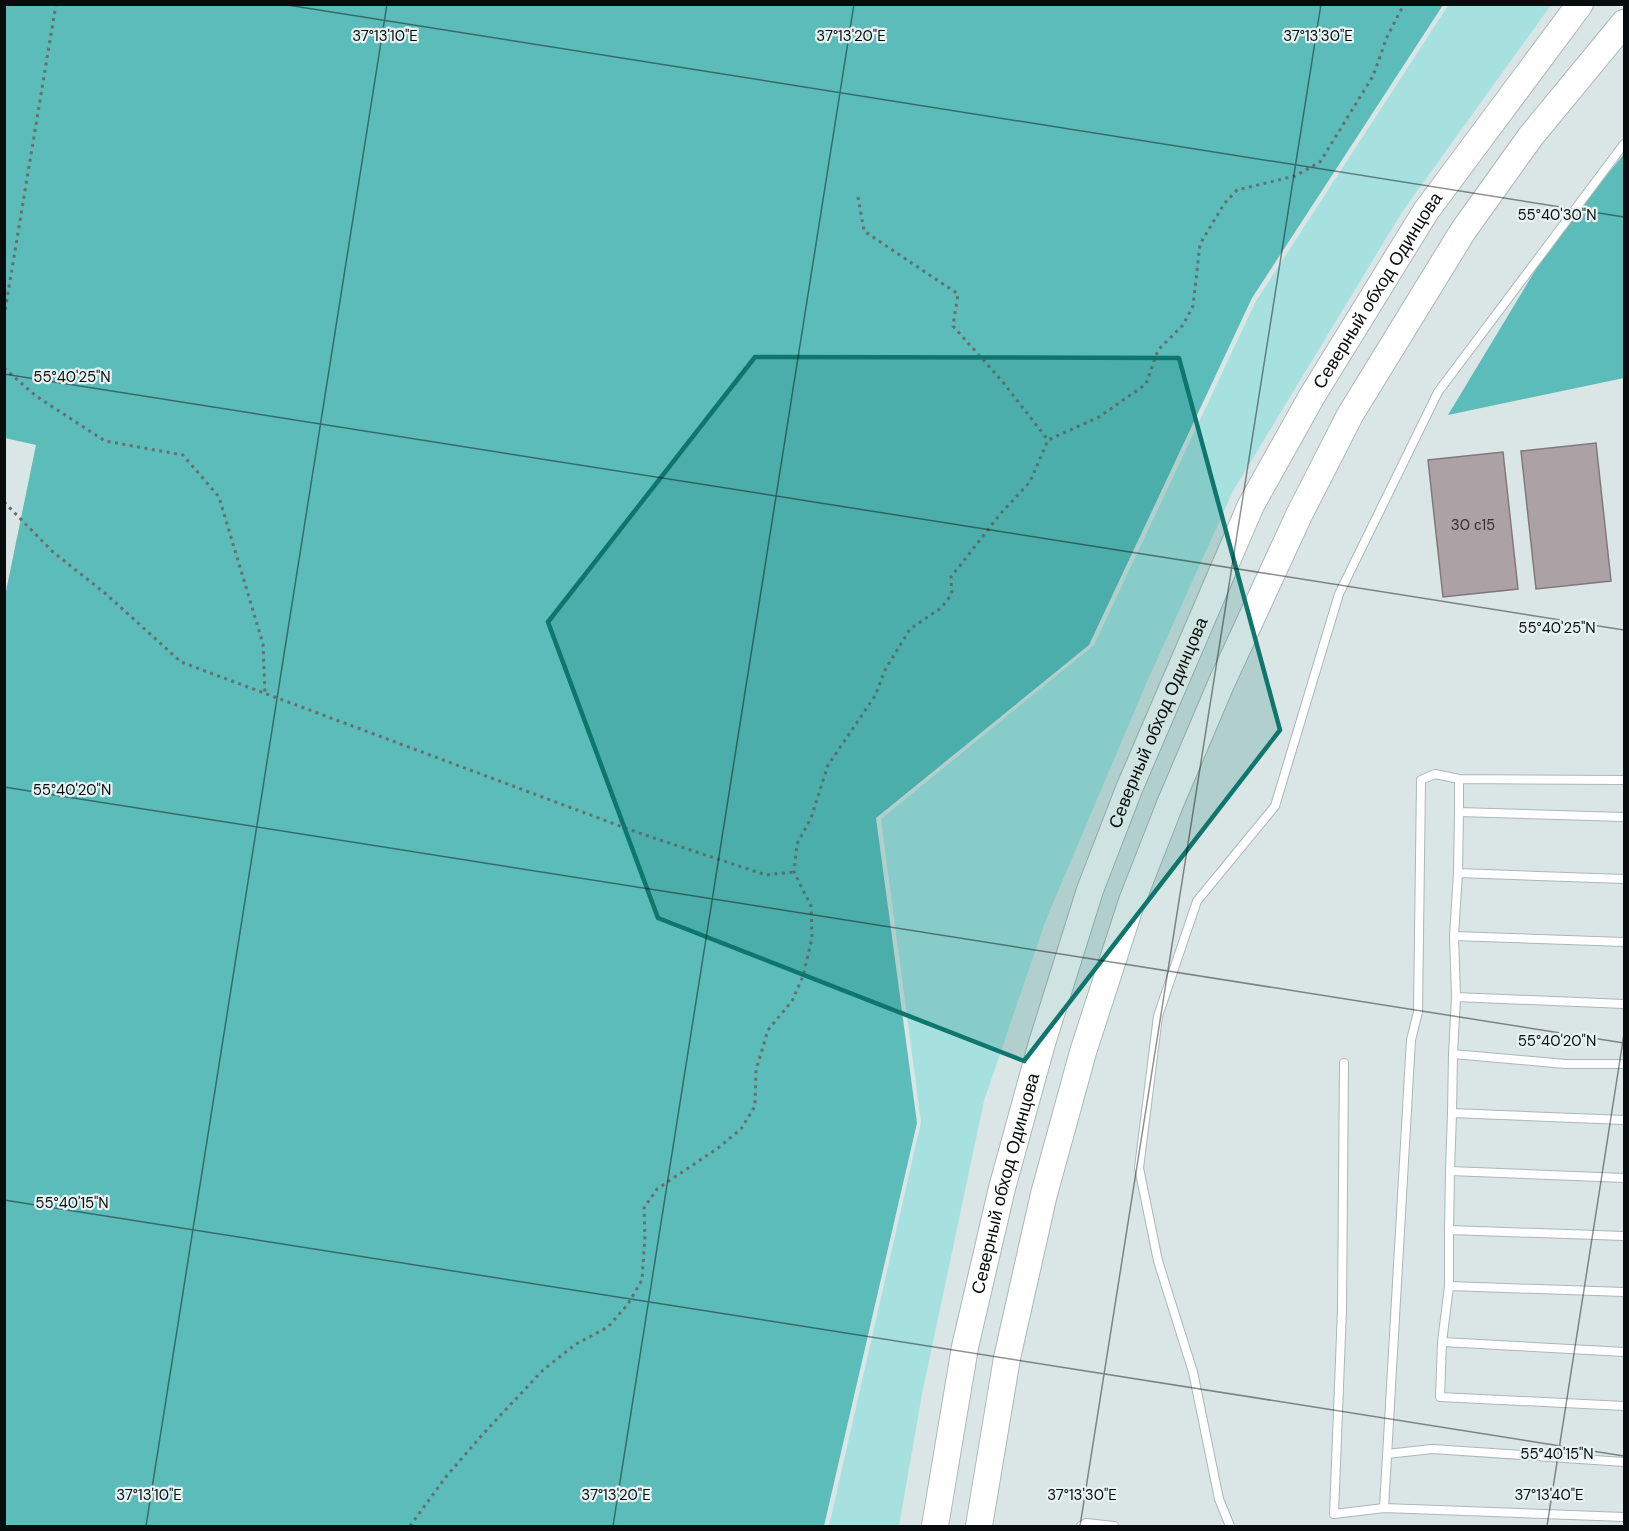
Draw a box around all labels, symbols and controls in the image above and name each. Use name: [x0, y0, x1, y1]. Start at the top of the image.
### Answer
text: 37°13'10"E: [352, 26, 418, 46]
text: 37°13'20"E: [816, 26, 886, 46]
text: 37°13'30"E: [1283, 26, 1353, 46]
street label: Северный обход Одинцова: [1307, 187, 1448, 393]
text: 55°40'30"N: [1517, 205, 1597, 225]
text: 55°40'25"N: [33, 367, 111, 387]
house number: 30 с15: [1451, 515, 1495, 535]
street label: Северный обход Одинцова: [1103, 613, 1214, 832]
text: 55°40'25"N: [1518, 618, 1596, 638]
text: 55°40'20"N: [33, 780, 111, 800]
text: 55°40'20"N: [1518, 1031, 1596, 1051]
street label: Северный обход Одинцова: [966, 1069, 1045, 1296]
text: 55°40'15"N: [35, 1193, 109, 1213]
text: 55°40'15"N: [1520, 1444, 1594, 1464]
text: 37°13'10"E: [116, 1485, 182, 1505]
text: 37°13'20"E: [581, 1485, 651, 1505]
text: 37°13'30"E: [1047, 1485, 1117, 1505]
text: 37°13'40"E: [1514, 1485, 1584, 1505]

